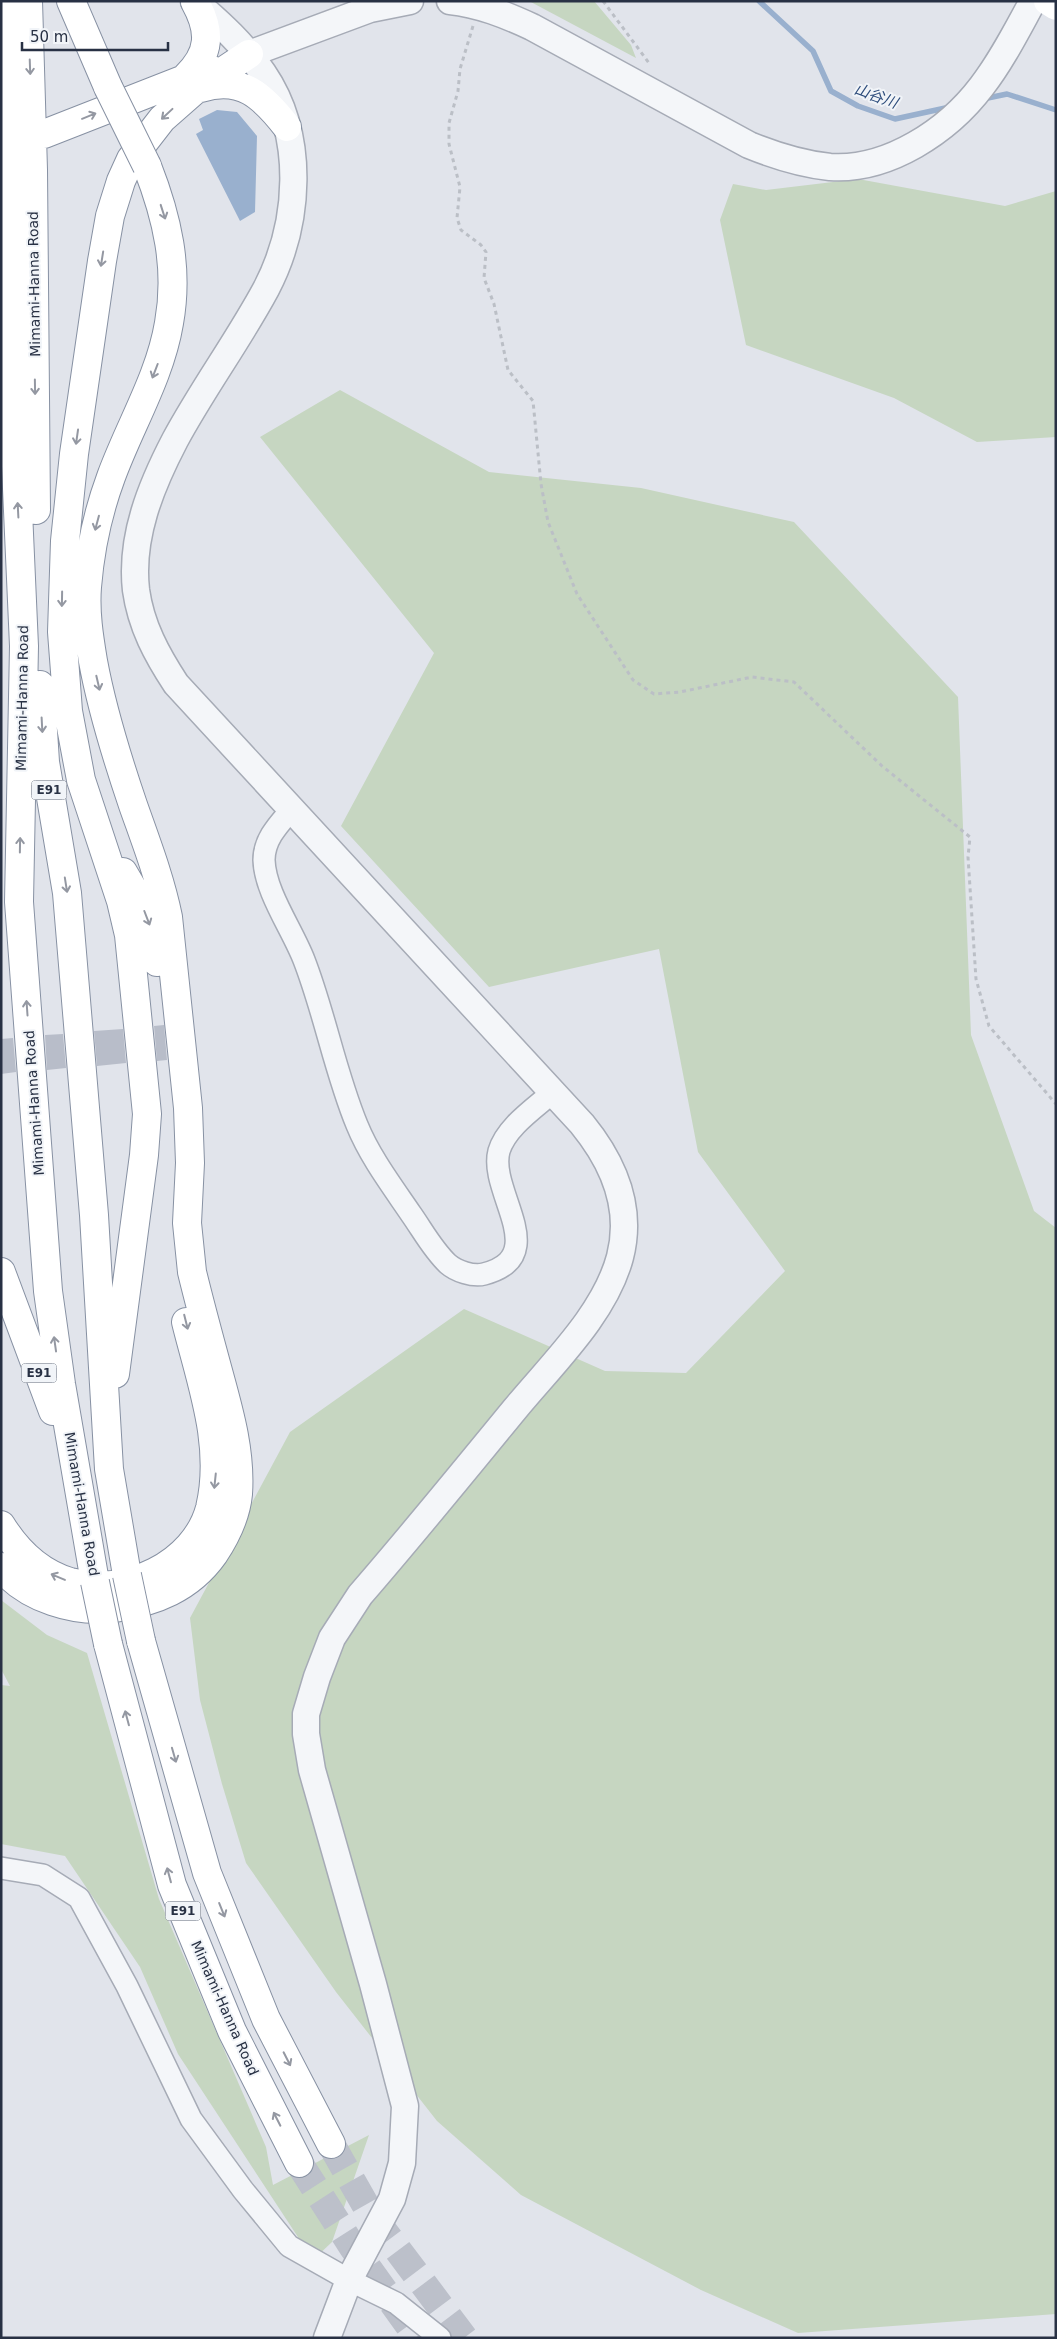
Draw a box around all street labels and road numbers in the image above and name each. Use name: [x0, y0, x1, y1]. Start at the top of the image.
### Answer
street label: Mimami-Hanna Road: [25, 211, 43, 357]
street label: Mimami-Hanna Road: [13, 625, 31, 771]
road number: E91: [32, 780, 66, 800]
street label: Mimami-Hanna Road: [21, 1030, 47, 1176]
road number: E91: [22, 1364, 56, 1382]
street label: Mimami-Hanna Road: [61, 1431, 103, 1577]
road number: E91: [166, 1902, 200, 1920]
street label: Mimami-Hanna Road: [188, 1938, 262, 2078]

